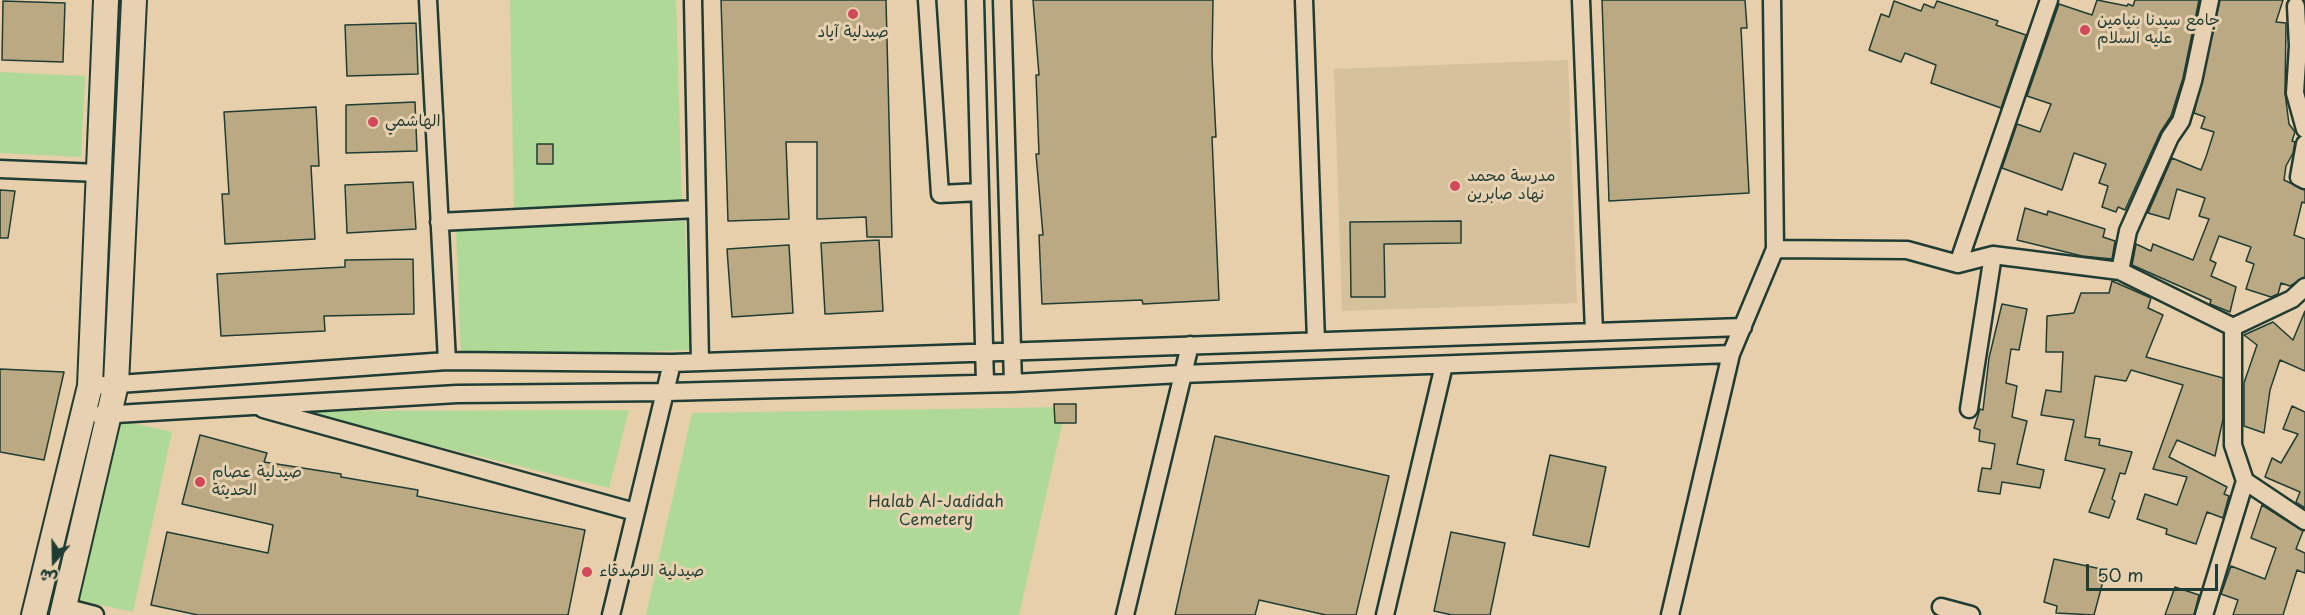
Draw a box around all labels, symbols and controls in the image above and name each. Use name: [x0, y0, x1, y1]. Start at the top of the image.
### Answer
marker: صيدلية آياد: [846, 7, 860, 21]
place label: جامع سيدنا بنيامين عليه السلام: [2097, 11, 2220, 49]
place label: صيدلية آياد: [817, 23, 889, 43]
marker: جامع سيدنا بنيامين عليه السلام: [2078, 23, 2092, 37]
place label: الهاشمي: [385, 112, 440, 132]
marker: الهاشمي: [366, 115, 380, 129]
place label: مدرسة محمد نهاد صابرين: [1467, 167, 1555, 205]
marker: مدرسة محمد نهاد صابرين: [1448, 179, 1462, 193]
place label: صيدلية عصام الحديثة: [212, 463, 302, 501]
marker: صيدلية عصام الحديثة: [193, 475, 207, 489]
park label: Halab Al-Jadidah Cemetery: [868, 493, 1004, 531]
north arrow: [24, 531, 84, 591]
scale bar: [2089, 552, 2221, 590]
text: 50 m: [2097, 561, 2144, 588]
place label: صيدلية الاصدقاء: [599, 562, 704, 582]
text: ش: [35, 564, 60, 592]
marker: صيدلية الاصدقاء: [580, 565, 594, 579]

